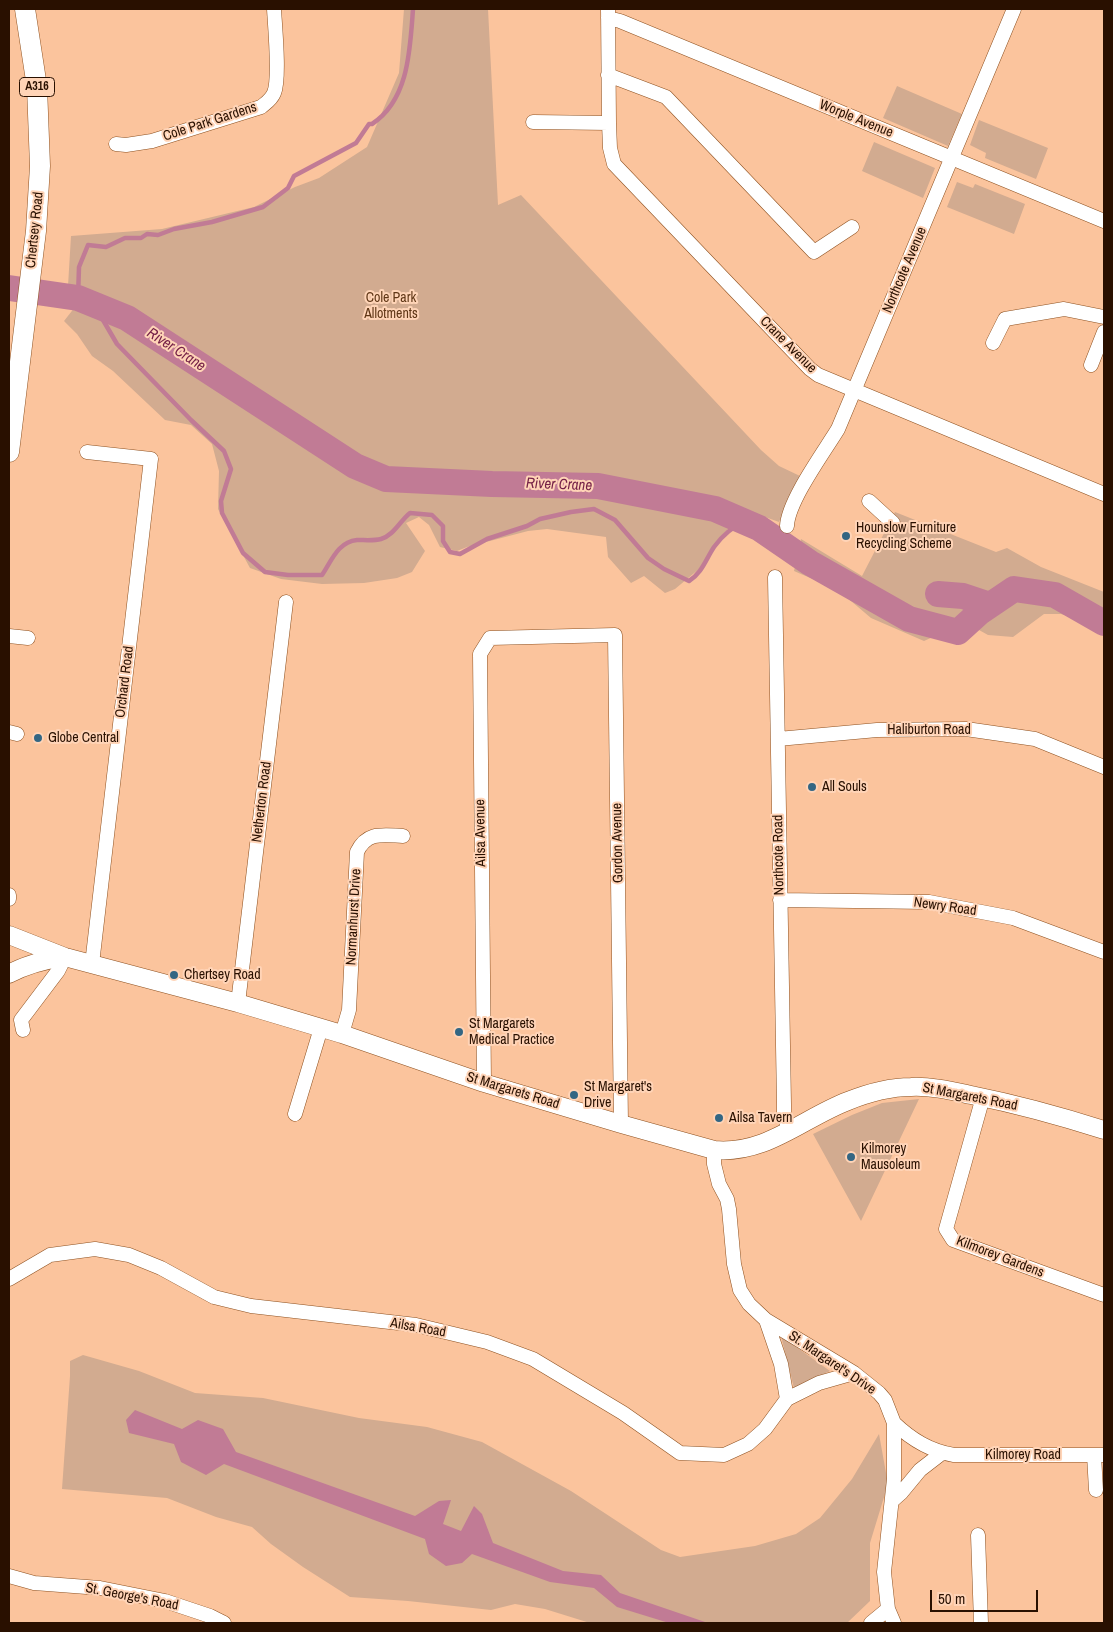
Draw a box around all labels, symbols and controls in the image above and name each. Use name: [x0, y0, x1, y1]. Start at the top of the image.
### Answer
road number: A316: [20, 77, 54, 96]
street label: Worple Avenue: [817, 97, 895, 141]
street label: Cole Park Gardens: [161, 99, 259, 145]
street label: Chertsey Road: [23, 191, 47, 269]
street label: Northcote Avenue: [879, 225, 931, 315]
park label: Cole Park Allotments: [364, 290, 418, 322]
street label: Crane Avenue: [756, 313, 820, 377]
water label: River Crane: [143, 324, 209, 376]
water label: River Crane: [526, 475, 592, 495]
place label: Hounslow Furniture Recycling Scheme: [856, 520, 956, 552]
marker: Hounslow Furniture Recycling Scheme: [840, 530, 852, 542]
street label: Orchard Road: [112, 645, 138, 719]
street label: Haliburton Road: [887, 722, 971, 738]
place label: Globe Central: [48, 730, 119, 746]
marker: Globe Central: [32, 732, 44, 744]
street label: Netherton Road: [249, 761, 275, 843]
place label: All Souls: [822, 779, 867, 795]
marker: All Souls: [806, 781, 818, 793]
street label: Ailsa Avenue: [472, 799, 490, 867]
street label: Gordon Avenue: [609, 803, 627, 883]
street label: Northcote Road: [770, 815, 788, 895]
street label: Normanhurst Drive: [343, 868, 365, 966]
street label: Newry Road: [913, 894, 977, 920]
place label: Chertsey Road: [184, 967, 261, 983]
marker: Chertsey Road: [168, 969, 180, 981]
place label: St Margarets Medical Practice: [469, 1016, 554, 1048]
marker: St Margarets Medical Practice: [453, 1026, 465, 1038]
street label: St Margarets Road: [464, 1069, 562, 1113]
place label: St Margaret's Drive: [584, 1079, 652, 1112]
street label: St Margarets Road: [921, 1080, 1019, 1114]
marker: St Margaret's Drive: [568, 1089, 580, 1101]
place label: Ailsa Tavern: [729, 1110, 792, 1126]
marker: Ailsa Tavern: [713, 1112, 725, 1124]
place label: Kilmorey Mausoleum: [861, 1141, 920, 1174]
marker: Kilmorey Mausoleum: [845, 1151, 857, 1163]
street label: Kilmorey Gardens: [954, 1233, 1046, 1281]
street label: Ailsa Road: [389, 1315, 447, 1341]
street label: St. Margaret's Drive: [785, 1328, 879, 1398]
street label: Kilmorey Road: [985, 1447, 1061, 1463]
street label: St. George's Road: [84, 1580, 180, 1614]
scale bar: [933, 1580, 1040, 1612]
text: 50 m: [938, 1588, 965, 1609]

